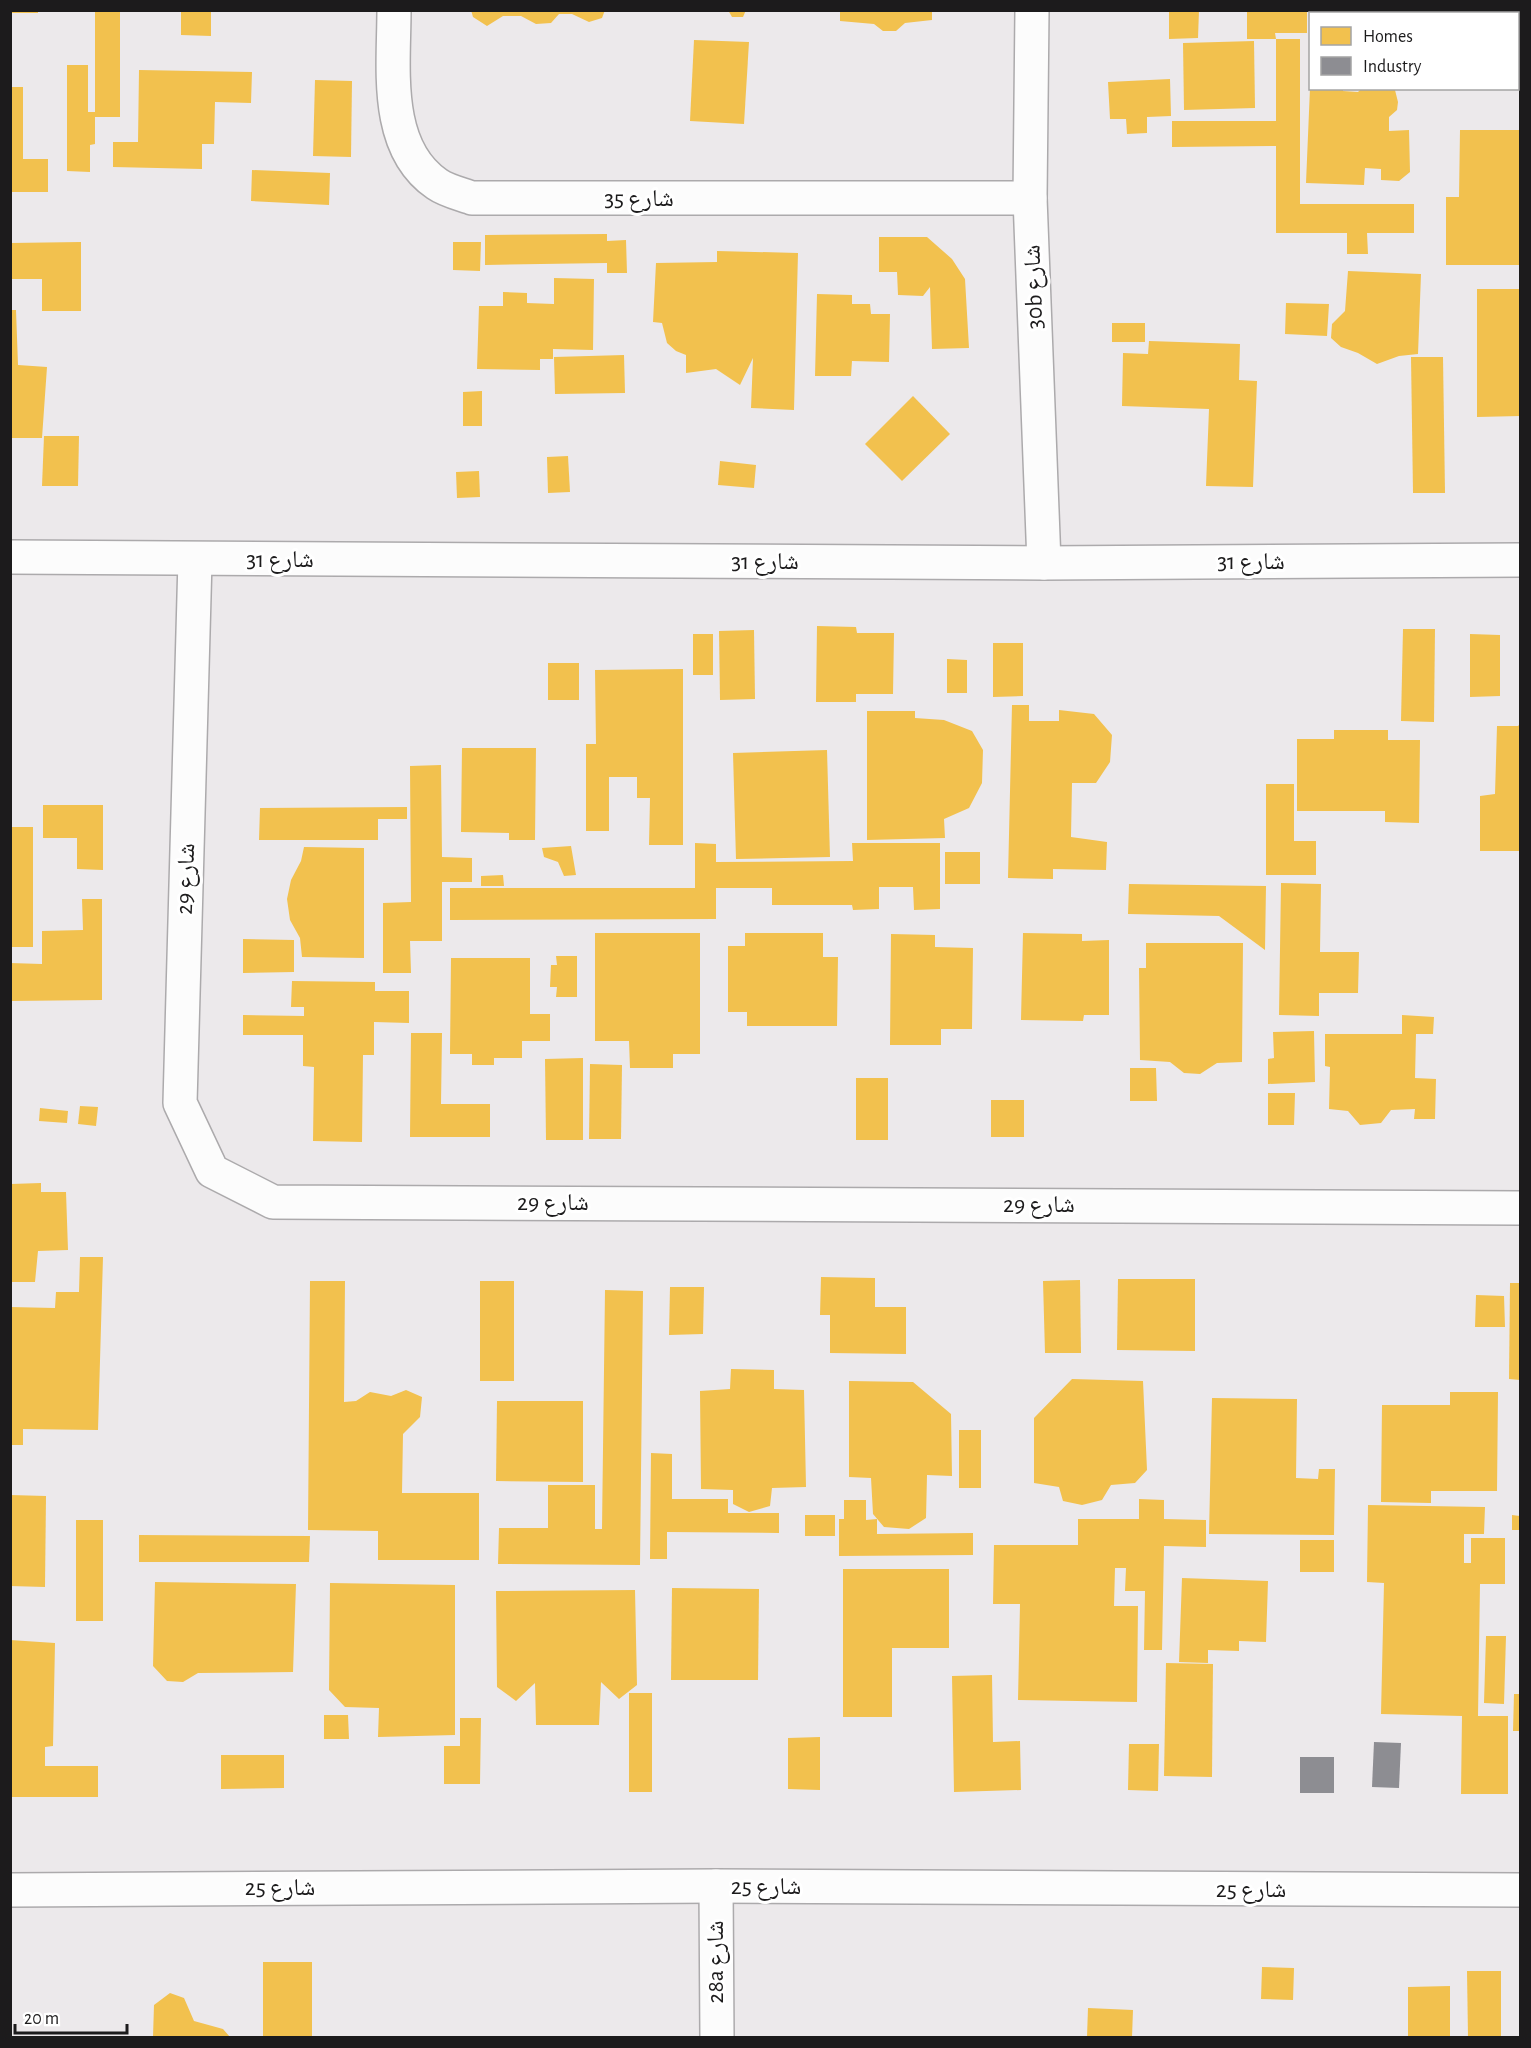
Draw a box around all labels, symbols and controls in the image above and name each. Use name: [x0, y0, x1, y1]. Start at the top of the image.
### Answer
legend: [1309, 12, 1519, 90]
text: Homes: [1363, 28, 1413, 46]
text: Industry: [1363, 58, 1422, 76]
street label: شارع 35: [604, 187, 674, 213]
street label: 30b شارع: [1021, 244, 1049, 330]
street label: شارع 31: [246, 548, 314, 574]
street label: شارع 31: [731, 550, 799, 576]
street label: شارع 31: [1217, 550, 1285, 576]
street label: شارع 29: [173, 843, 201, 915]
street label: شارع 29: [517, 1191, 589, 1217]
street label: شارع 29: [1003, 1193, 1075, 1219]
street label: شارع 25: [731, 1875, 801, 1901]
street label: شارع 25: [245, 1876, 315, 1902]
street label: شارع 25: [1216, 1878, 1286, 1904]
street label: 28a شارع: [704, 1921, 730, 2003]
scale bar: [15, 1997, 128, 2035]
text: 20 m: [24, 2010, 59, 2028]

